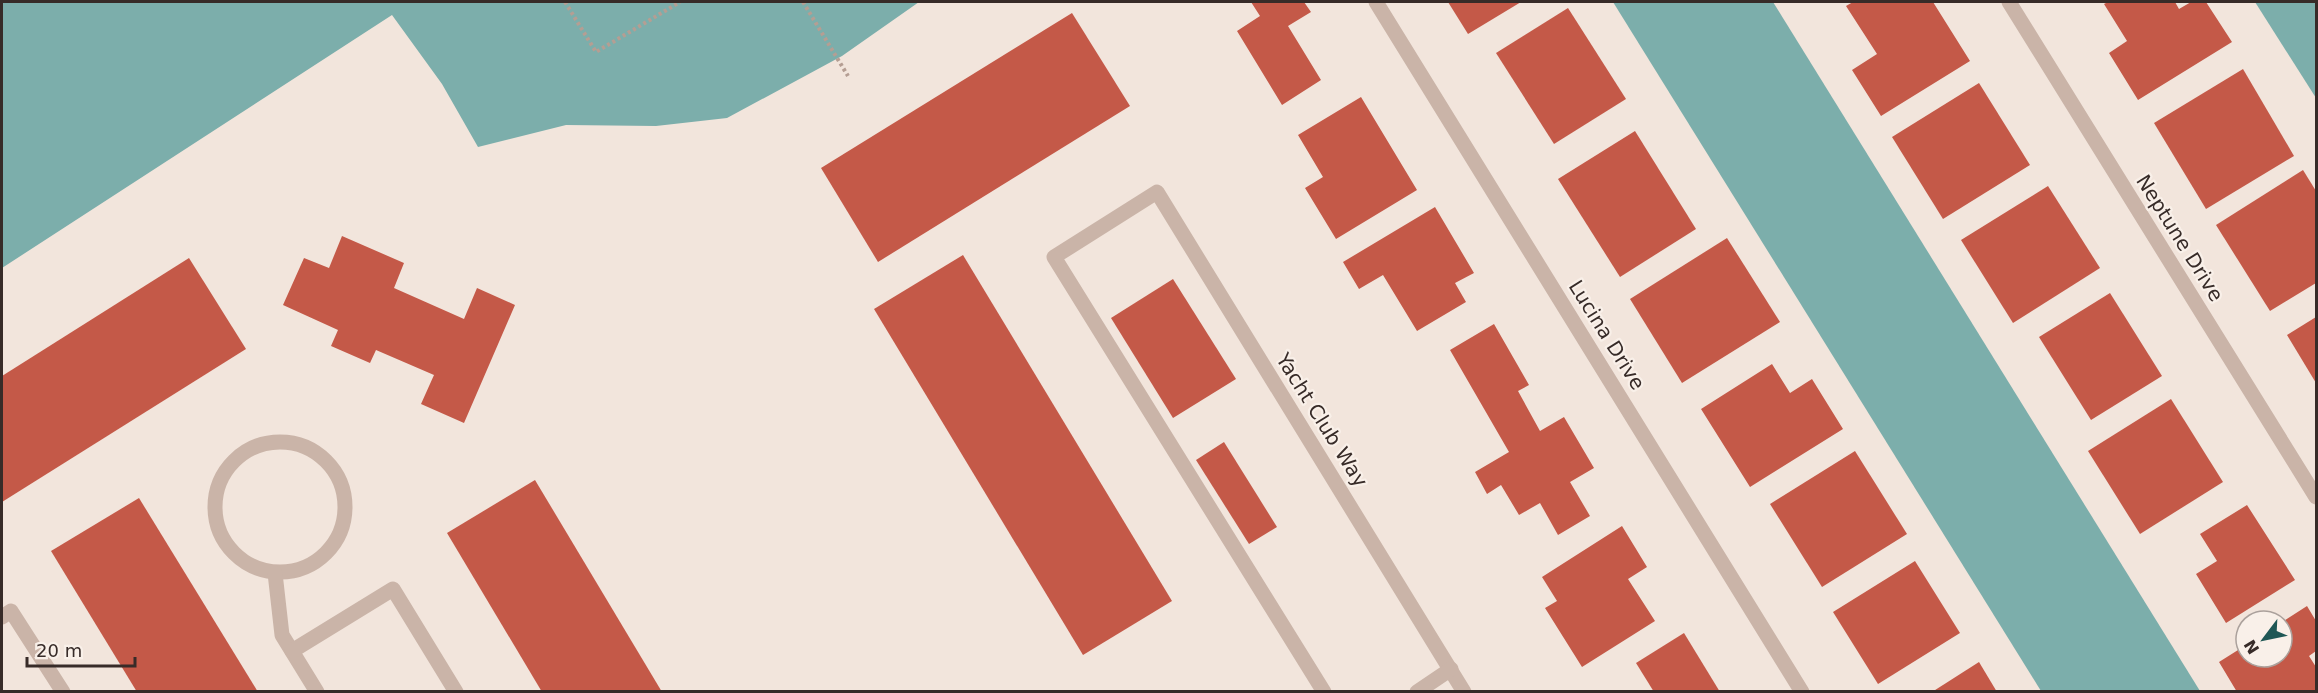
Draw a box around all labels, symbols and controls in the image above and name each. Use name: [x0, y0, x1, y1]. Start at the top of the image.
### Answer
street label: Neptune Drive: [2131, 170, 2229, 306]
street label: Lucina Drive: [1564, 276, 1650, 394]
street label: Yacht Club Way: [1271, 348, 1373, 492]
north arrow: [2234, 609, 2294, 669]
scale bar: [27, 630, 135, 668]
text: N: [2240, 636, 2263, 657]
text: 20 m: [36, 640, 82, 661]

